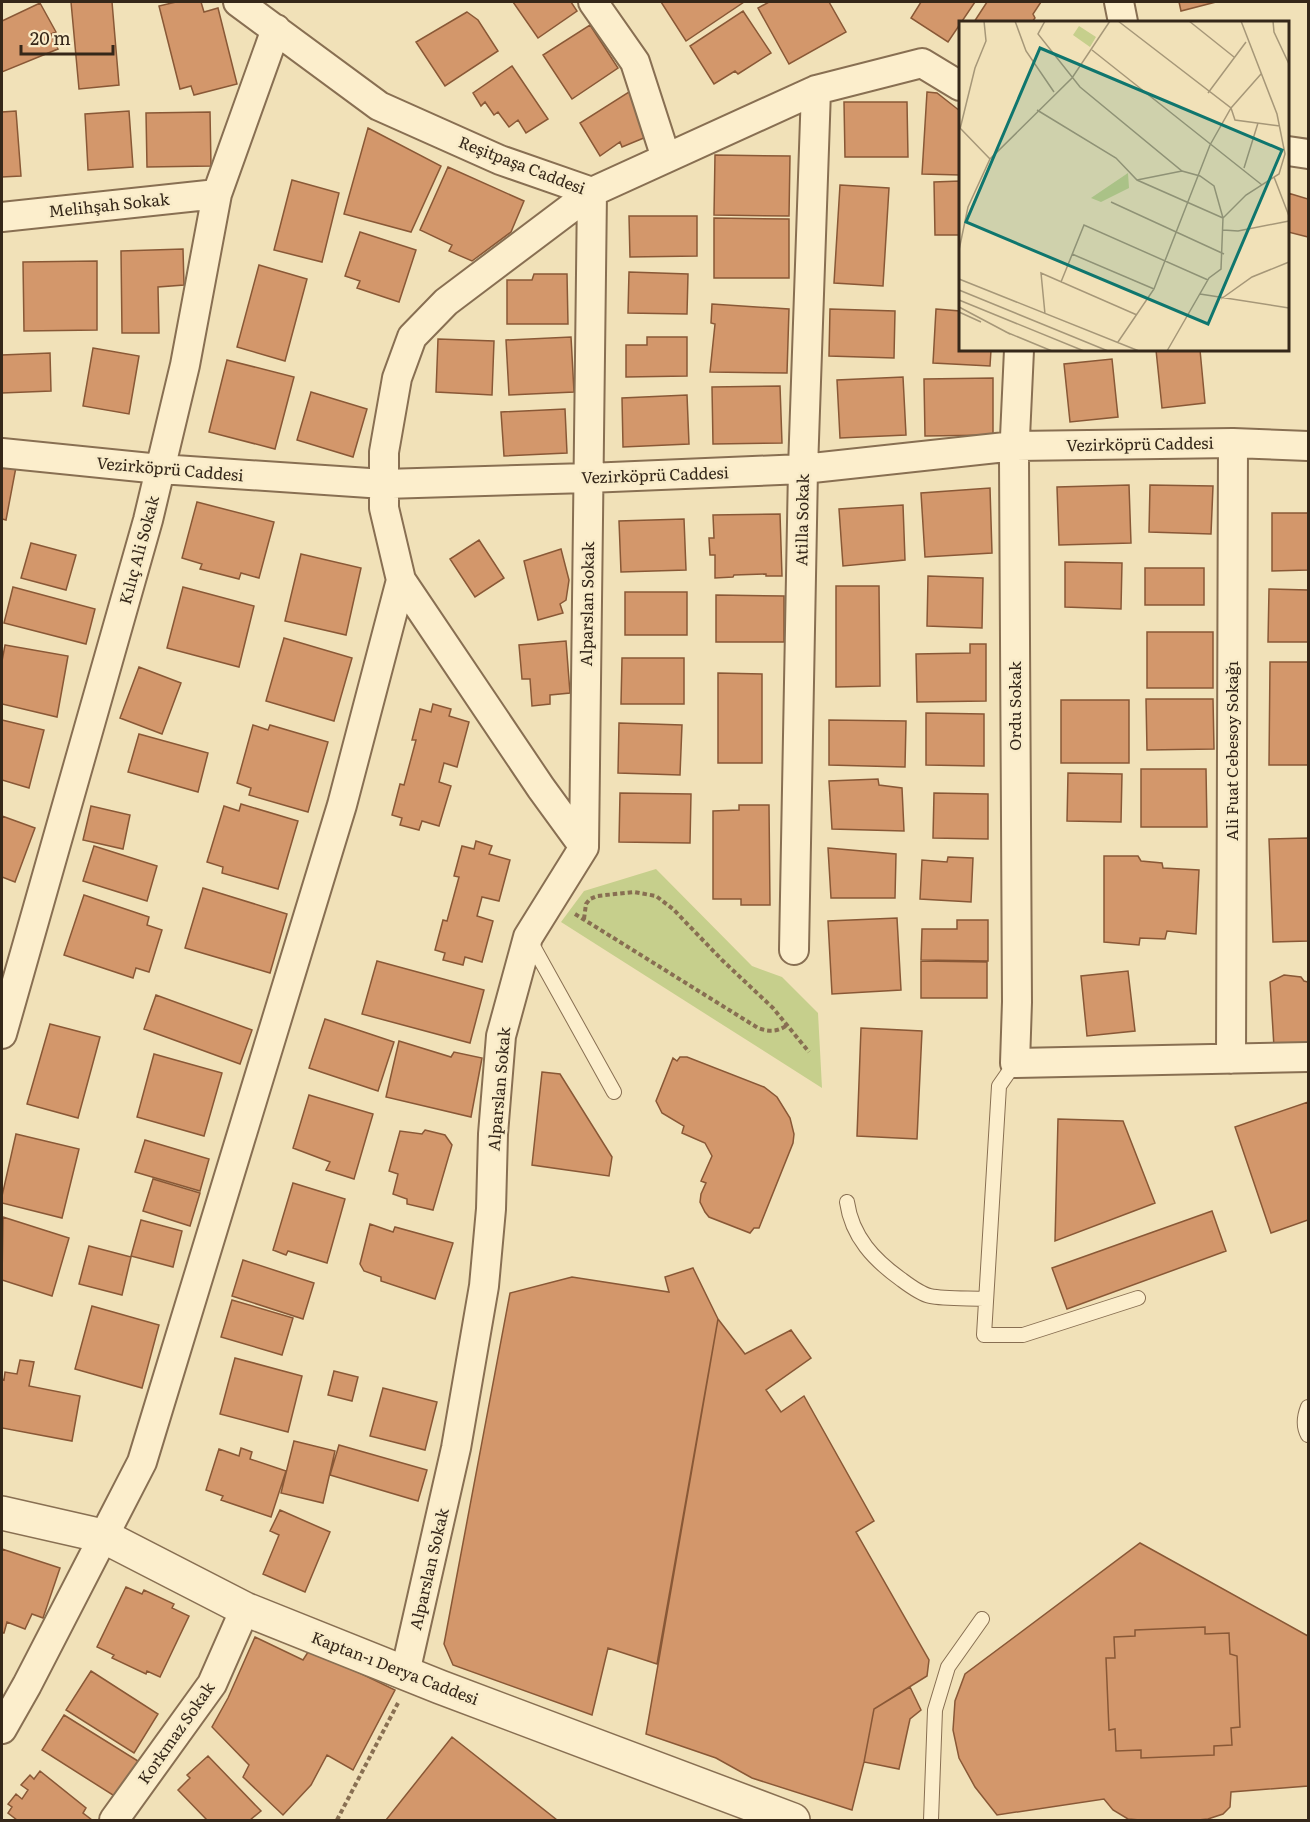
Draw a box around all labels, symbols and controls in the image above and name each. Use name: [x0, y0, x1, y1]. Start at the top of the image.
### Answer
scale bar: [21, 18, 112, 56]
inset map: [959, 21, 1289, 351]
text: 20 m: [30, 24, 71, 51]
street label: Reşitpaşa Caddesi: [455, 129, 589, 199]
street label: Melihşah Sokak: [47, 186, 171, 222]
street label: Vezirköprü Caddesi: [1066, 430, 1214, 456]
street label: Vezirköprü Caddesi: [95, 450, 245, 486]
street label: Vezirköprü Caddesi: [581, 459, 729, 489]
street label: Atilla Sokak: [788, 473, 814, 566]
street label: Kılıç Ali Sokak: [112, 492, 164, 607]
street label: Alparslan Sokak: [573, 541, 599, 666]
street label: Ordu Sokak: [1002, 661, 1026, 751]
street label: Ali Fuat Cebesoy Sokağı: [1219, 661, 1243, 841]
street label: Alparslan Sokak: [481, 1026, 515, 1152]
street label: Alparslan Sokak: [402, 1505, 454, 1632]
street label: Kaptan-ı Derya Caddesi: [308, 1624, 483, 1710]
street label: Korkmaz Sokak: [131, 1676, 220, 1788]

